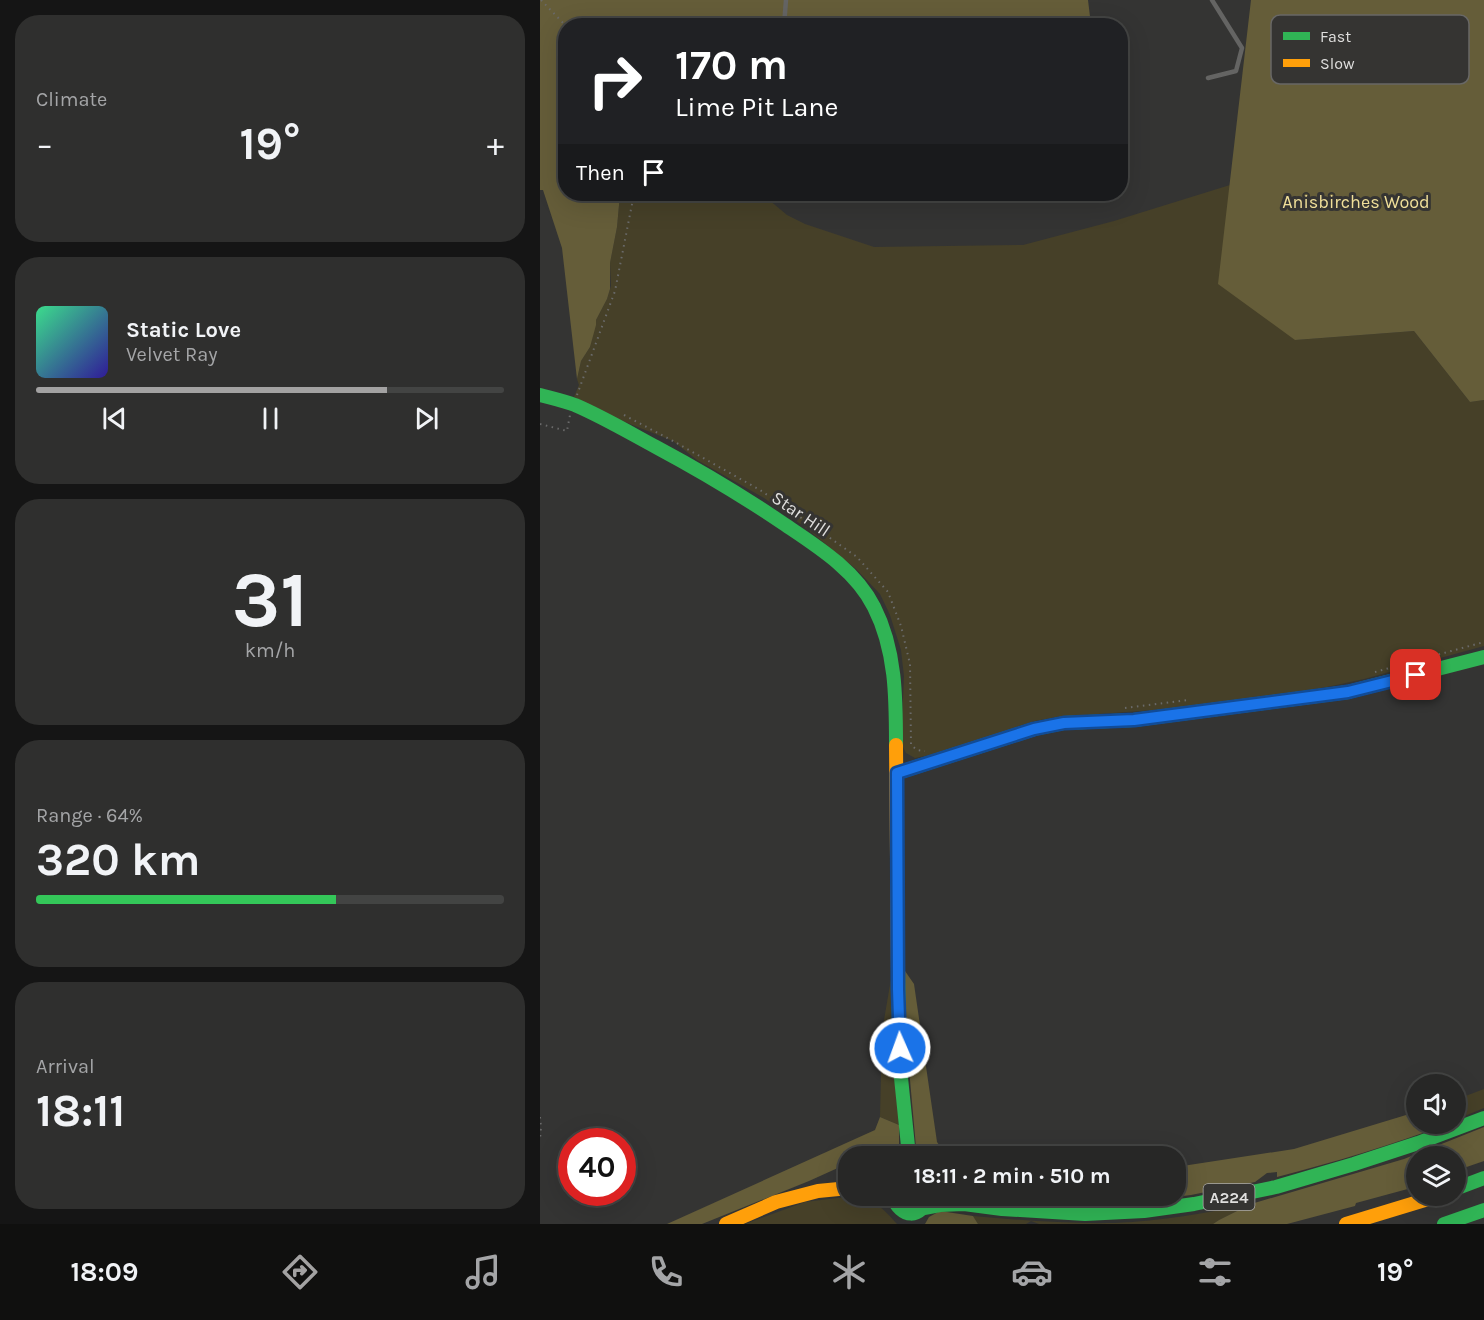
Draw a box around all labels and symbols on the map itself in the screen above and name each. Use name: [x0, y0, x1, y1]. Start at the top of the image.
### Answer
legend: [1271, 15, 1469, 84]
text: Fast: [1320, 27, 1351, 46]
text: Slow: [1320, 54, 1355, 73]
park label: Anisbirches Wood: [1282, 191, 1430, 213]
street label: Star Hill: [768, 486, 834, 542]
pin: [1390, 649, 1441, 700]
position arrow: [868, 1016, 932, 1080]
speed limit sign: 40: [558, 1128, 636, 1206]
road number: A224: [1204, 1184, 1254, 1210]

